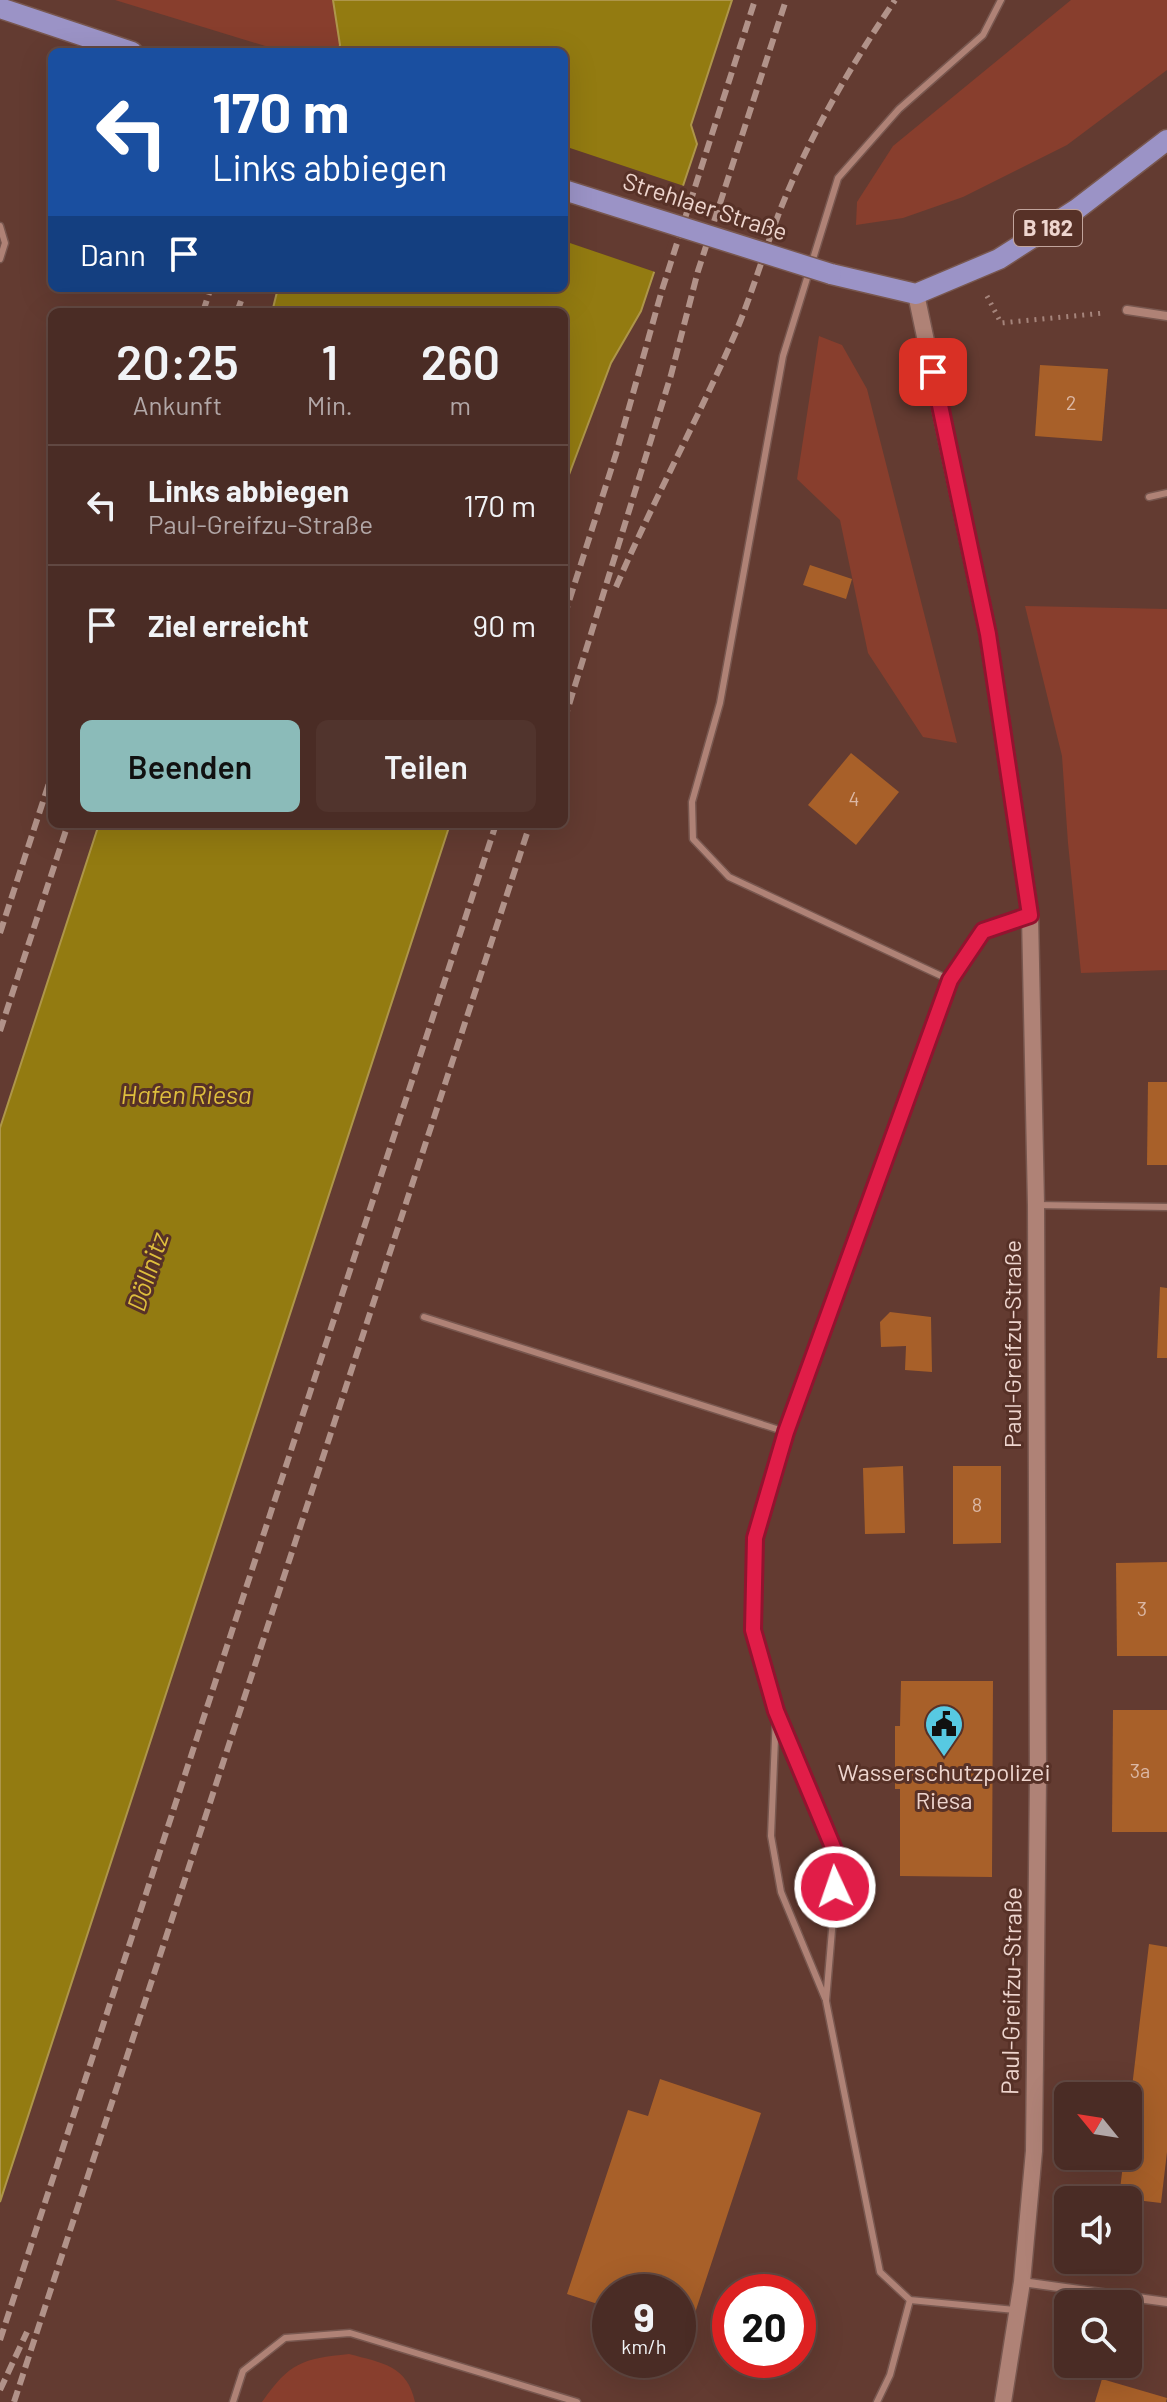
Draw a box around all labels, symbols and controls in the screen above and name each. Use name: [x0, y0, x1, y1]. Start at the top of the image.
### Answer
text: 170 m: [212, 77, 349, 144]
icon: left: [80, 80, 184, 184]
text: Links abbiegen: [212, 145, 447, 188]
street label: Strehlaer Straße: [620, 165, 791, 246]
road number: B 182: [1014, 210, 1082, 246]
icon: arrive: [162, 232, 206, 276]
text: Dann: [80, 236, 146, 272]
text: 20:25: [116, 332, 239, 390]
text: 1: [321, 332, 338, 390]
text: 260: [421, 332, 500, 390]
pin: [899, 338, 967, 406]
icon: arrive: [911, 350, 955, 394]
text: Ankunft: [133, 389, 222, 420]
text: Min.: [307, 389, 353, 420]
text: m: [450, 389, 471, 420]
house number: 2: [1066, 390, 1076, 414]
text: Links abbiegen: [148, 472, 349, 508]
icon: left: [80, 483, 124, 527]
text: 170 m: [464, 487, 536, 523]
text: Paul-Greifzu-Straße: [148, 508, 373, 539]
icon: arrive: [80, 603, 124, 647]
text: Ziel erreicht: [148, 607, 309, 643]
text: 90 m: [473, 607, 536, 643]
button: Beenden: [80, 720, 300, 812]
button: Teilen: [316, 720, 536, 812]
house number: 4: [848, 786, 860, 810]
water label: Hafen Riesa: [120, 1078, 252, 1109]
water label: Döllnitz: [119, 1227, 174, 1315]
street label: Paul-Greifzu-Straße: [997, 1240, 1026, 1448]
house number: 8: [972, 1492, 982, 1516]
house number: 3: [1137, 1596, 1147, 1620]
public building icon: Wasserschutzpolizei Riesa: [923, 1703, 965, 1758]
place label: Wasserschutzpolizei Riesa: [838, 1757, 1051, 1814]
house number: 3a: [1130, 1758, 1150, 1782]
position arrow: [793, 1845, 877, 1929]
street label: Paul-Greifzu-Straße: [994, 1887, 1027, 2095]
north arrow: [1054, 2082, 1142, 2170]
map controls: [1054, 2082, 1142, 2378]
button: sound: [1054, 2186, 1142, 2274]
speed limit sign: 20: [712, 2274, 816, 2378]
button: search: [1054, 2290, 1142, 2378]
text: 9: [633, 2292, 655, 2340]
text: km/h: [621, 2334, 667, 2358]

